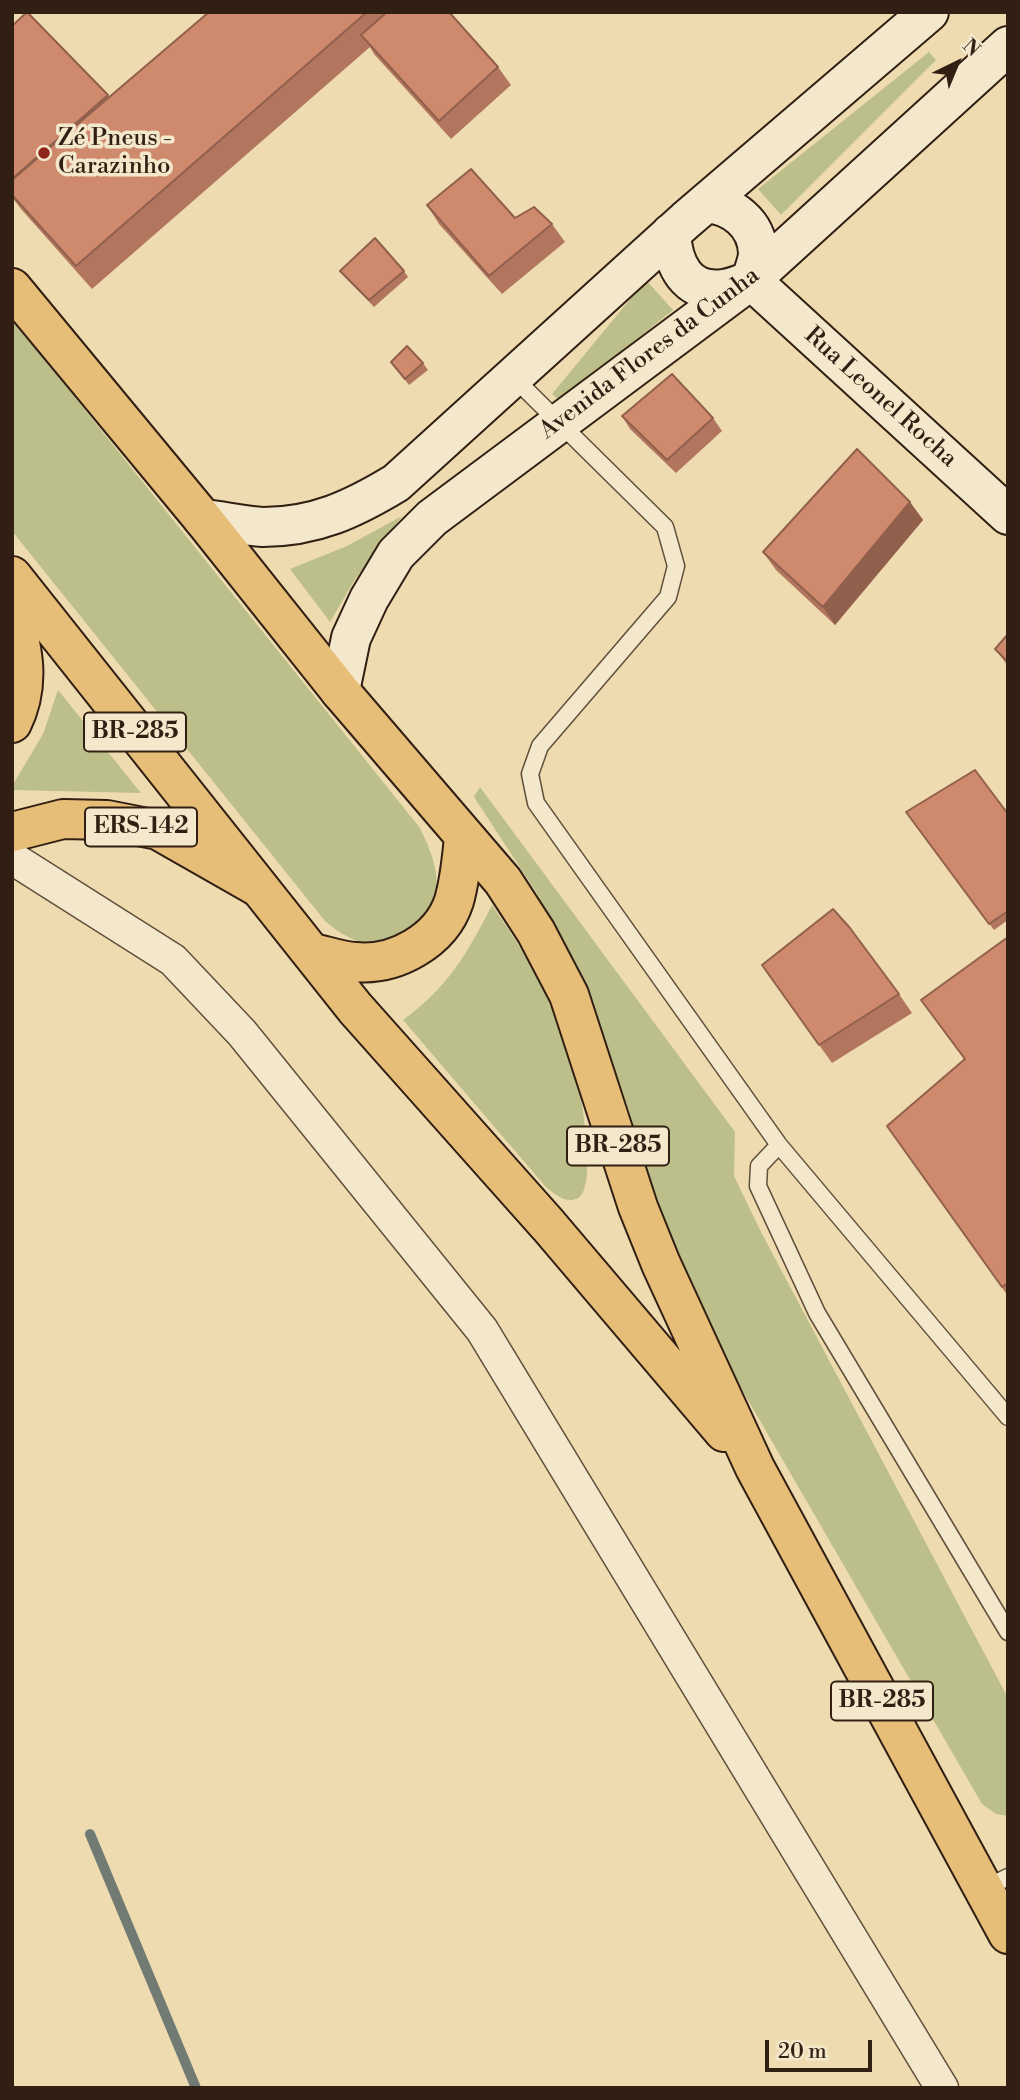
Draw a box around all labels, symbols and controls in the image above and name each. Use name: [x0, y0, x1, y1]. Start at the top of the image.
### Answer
north arrow: [922, 28, 992, 98]
text: N: [958, 34, 985, 62]
place label: Zé Pneus - Carazinho: [58, 125, 172, 181]
marker: Zé Pneus - Carazinho: [36, 145, 52, 161]
street label: Avenida Flores da Cunha: [534, 262, 766, 446]
street label: Rua Leonel Rocha: [798, 322, 962, 474]
road number: BR-285: [84, 712, 186, 752]
road number: ERS-142: [85, 807, 197, 846]
road number: BR-285: [567, 1126, 669, 1166]
road number: BR-285: [831, 1682, 933, 1720]
scale bar: [768, 2026, 875, 2070]
text: 20 m: [778, 2039, 827, 2065]

